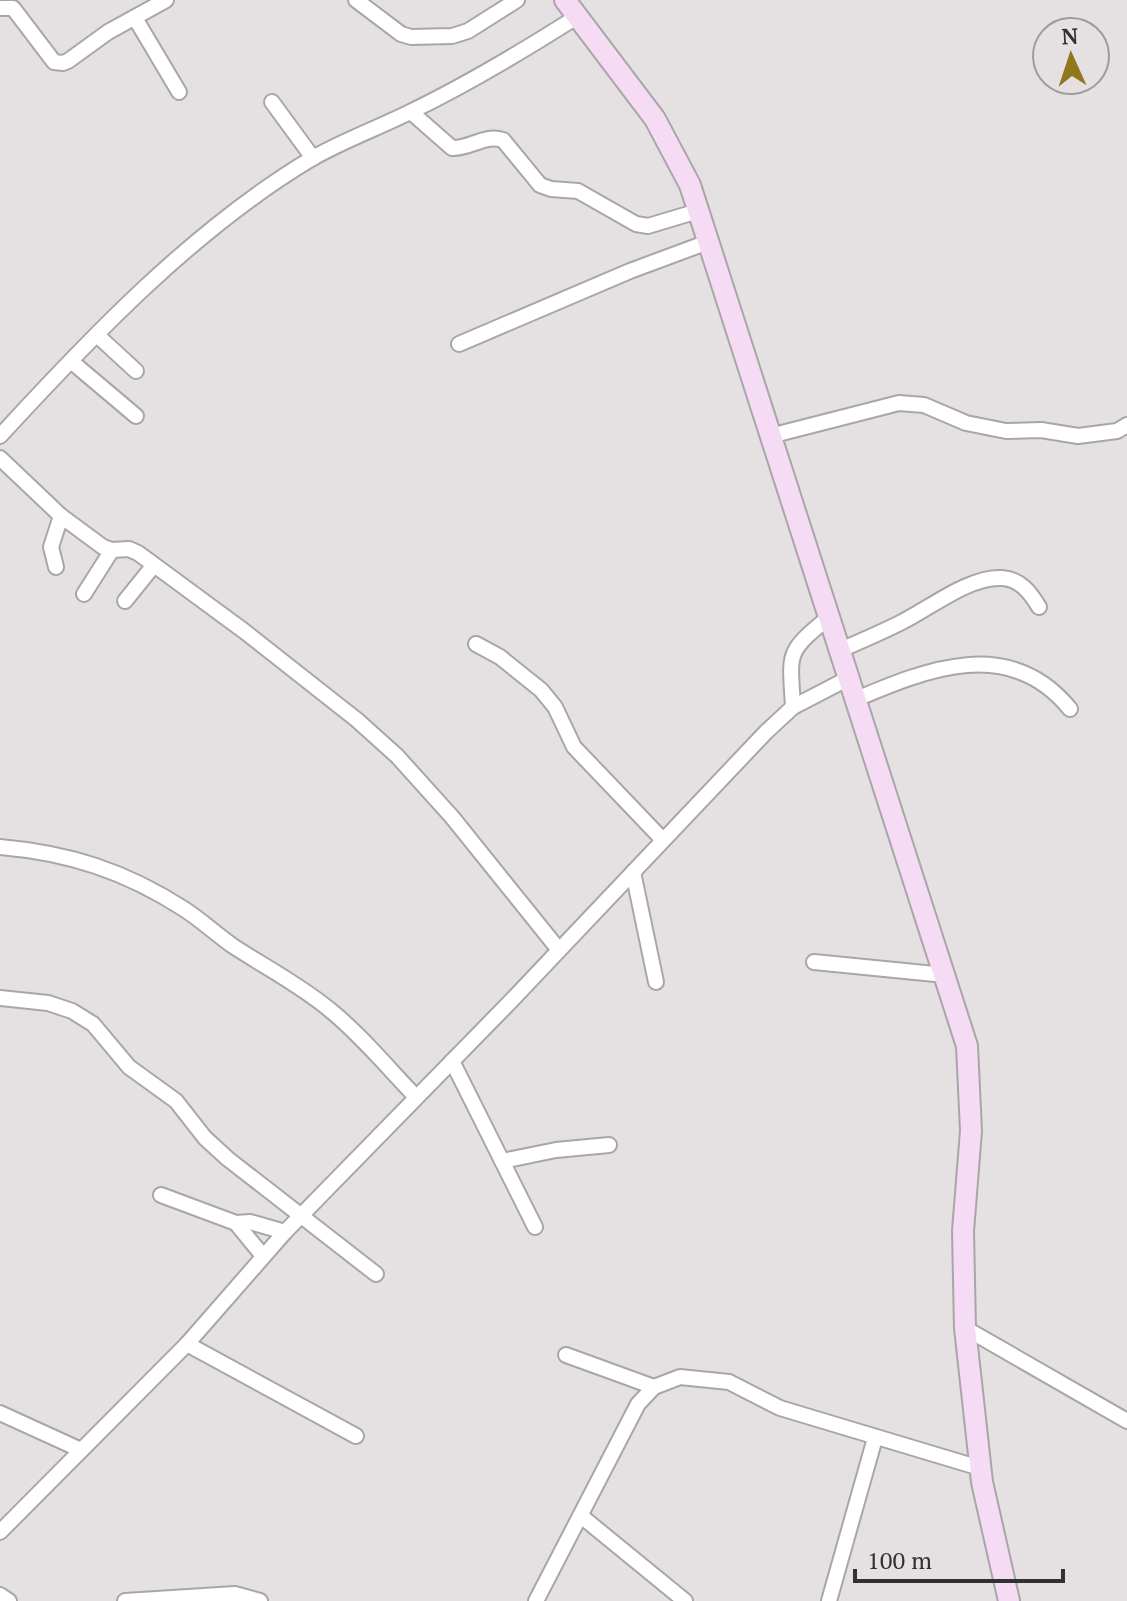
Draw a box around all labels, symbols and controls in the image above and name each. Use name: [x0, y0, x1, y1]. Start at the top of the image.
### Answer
north arrow: [1031, 16, 1111, 96]
text: N: [1061, 21, 1079, 50]
scale bar: [855, 1533, 1063, 1583]
text: 100 m: [867, 1544, 932, 1576]

